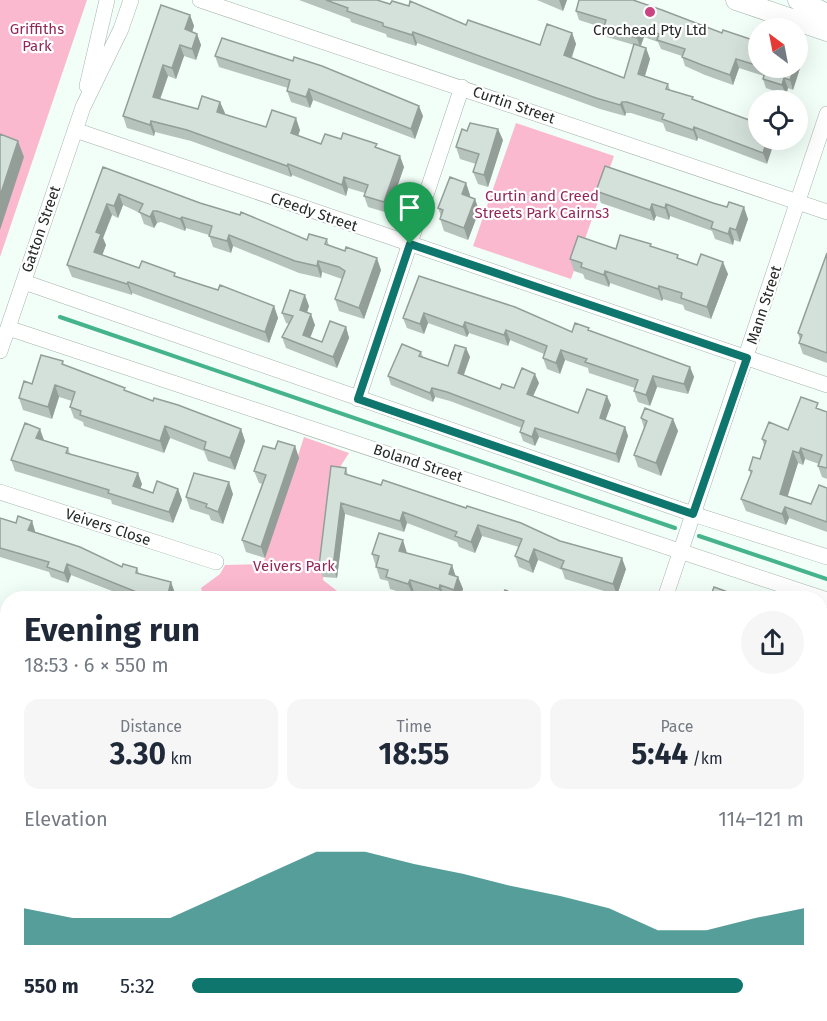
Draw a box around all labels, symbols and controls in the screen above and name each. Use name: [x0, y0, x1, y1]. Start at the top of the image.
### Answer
marker: Crochead Pty Ltd: [643, 5, 657, 19]
north arrow: [748, 18, 808, 78]
map controls: [748, 18, 808, 150]
park label: Griffiths Park: [10, 20, 64, 55]
place label: Crochead Pty Ltd: [593, 21, 707, 39]
street label: Curtin Street: [471, 83, 558, 128]
button: locate: [748, 90, 808, 150]
pin: [384, 182, 435, 244]
street label: Gatton Street: [18, 183, 64, 275]
park label: Curtin and Creed Streets Park Cairns3: [475, 187, 609, 222]
street label: Creedy Street: [268, 189, 360, 235]
icon: arrive: [393, 191, 426, 224]
street label: Mann Street: [743, 263, 785, 347]
street label: Boland Street: [371, 440, 465, 486]
street label: Veivers Close: [63, 505, 153, 549]
park label: Veivers Park: [253, 557, 335, 575]
text: Evening run: [24, 610, 200, 650]
button: share: [741, 611, 804, 674]
text: 18:53 · 6 × 550 m: [24, 653, 169, 677]
text: Distance: [120, 717, 182, 736]
text: Time: [396, 717, 432, 736]
text: Pace: [660, 717, 694, 736]
text: 3.30: [110, 736, 166, 772]
text: 18:55: [379, 736, 449, 772]
text: 5:44: [631, 736, 688, 772]
text: km: [166, 749, 192, 768]
text: /km: [688, 749, 723, 768]
text: Elevation: [24, 807, 108, 831]
text: 114–121 m: [718, 807, 804, 831]
text: 550 m: [24, 974, 79, 998]
text: 5:32: [120, 974, 155, 998]

